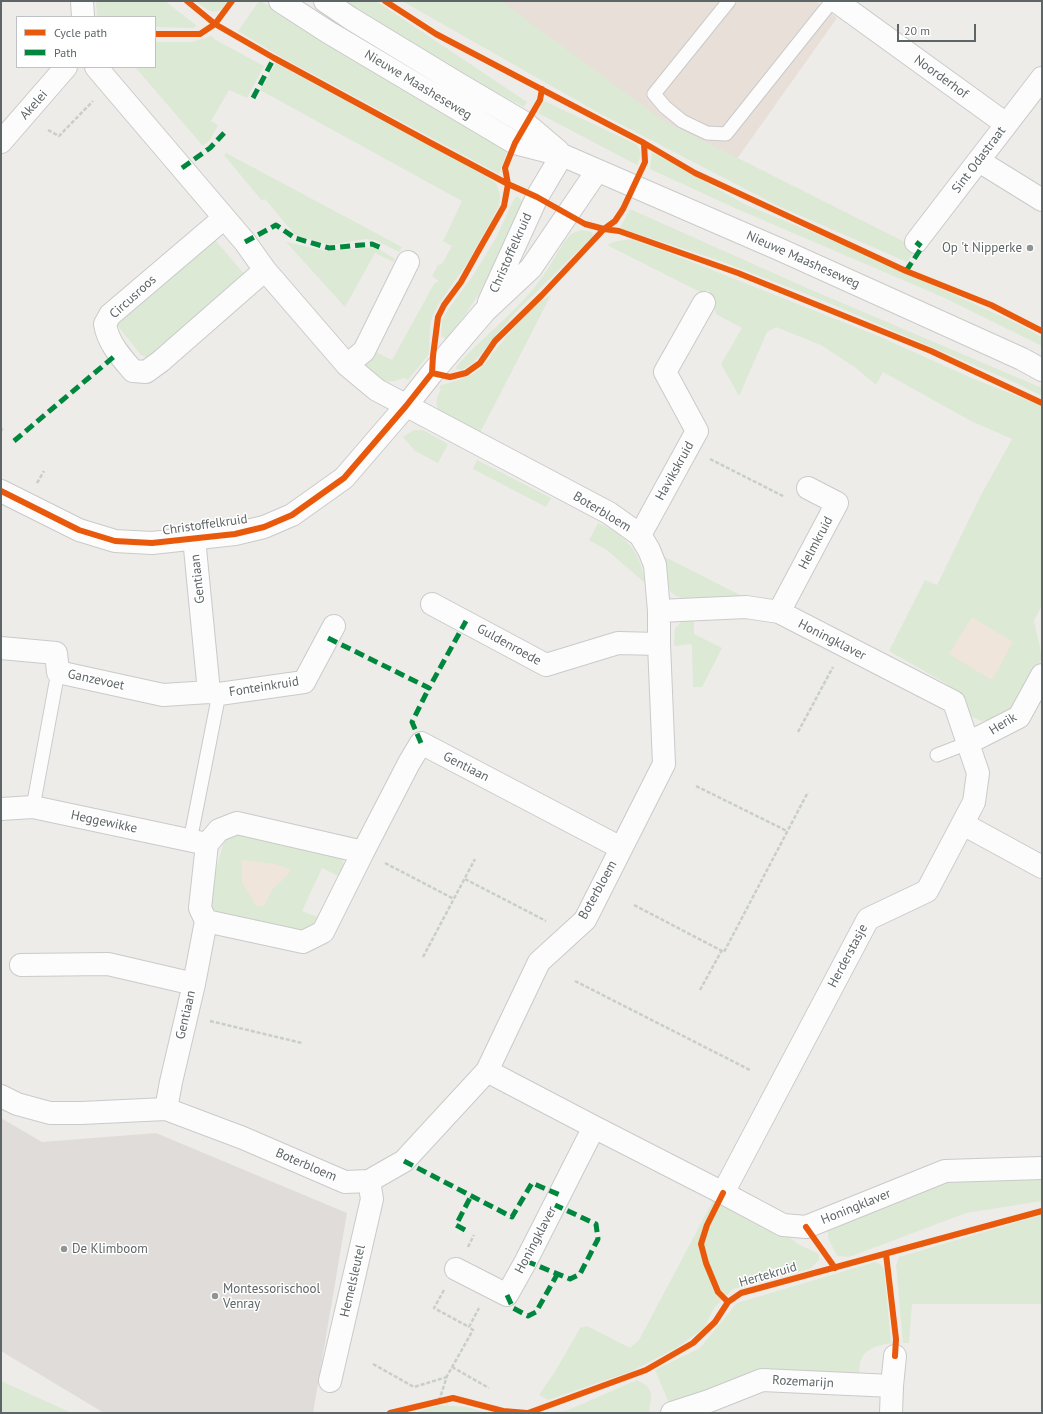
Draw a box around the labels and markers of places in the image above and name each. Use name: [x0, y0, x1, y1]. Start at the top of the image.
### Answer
place label: Op 't Nipperke: [942, 240, 1022, 256]
marker: Op 't Nipperke: [1025, 243, 1035, 253]
place label: De Klimboom: [72, 1241, 148, 1257]
marker: De Klimboom: [59, 1244, 69, 1254]
place label: Montessorischool Venray: [223, 1281, 320, 1312]
marker: Montessorischool Venray: [210, 1291, 220, 1301]

